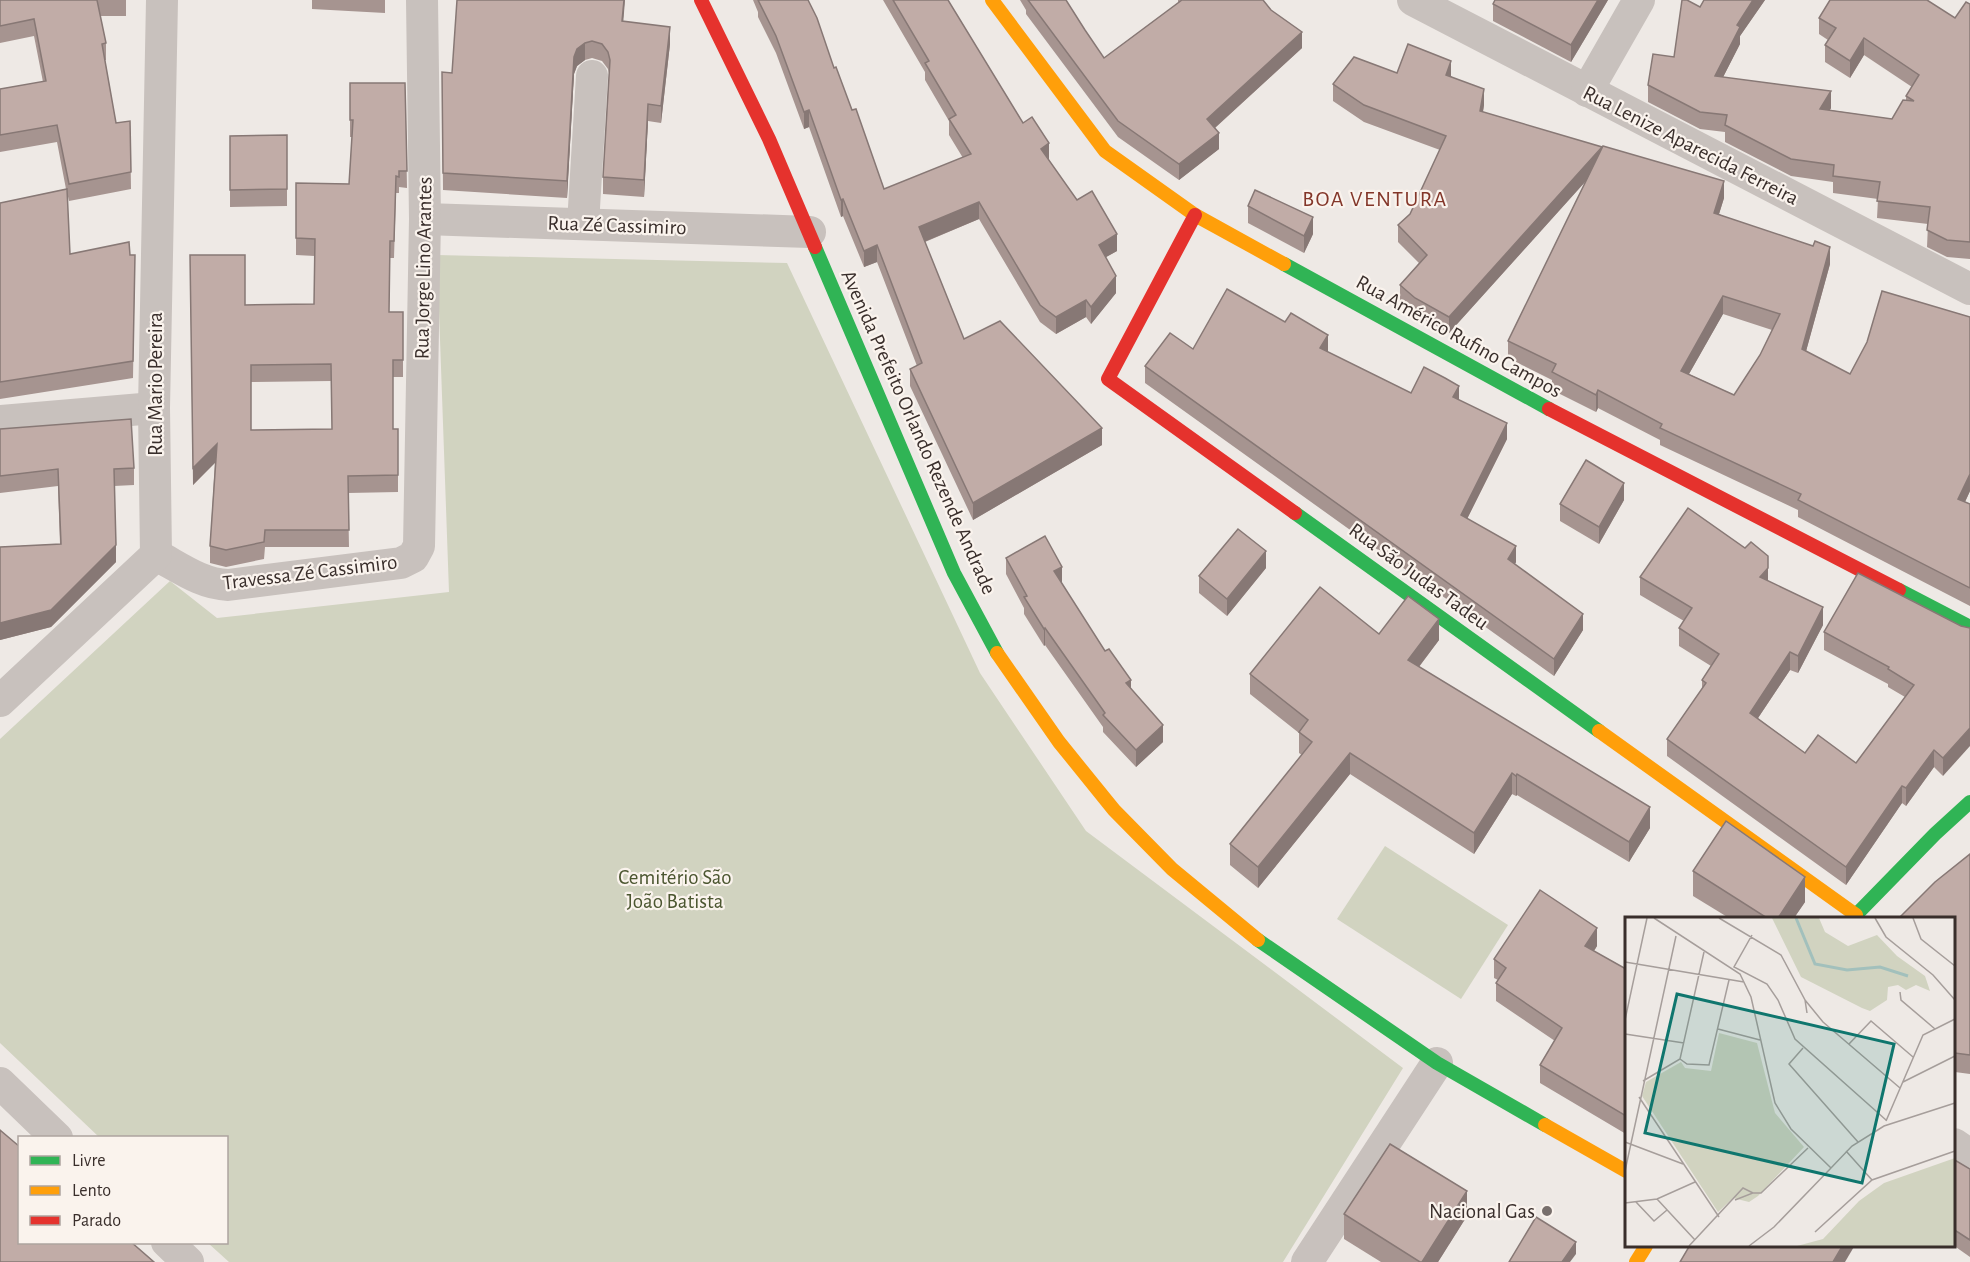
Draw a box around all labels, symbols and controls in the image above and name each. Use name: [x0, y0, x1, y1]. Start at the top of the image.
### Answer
street label: Rua Lenize Aparecida Ferreira: [1580, 82, 1802, 209]
street label: Rua Jorge Lino Arantes: [411, 177, 436, 359]
district label: BOA VENTURA: [1302, 188, 1448, 210]
street label: Rua Zé Cassimiro: [547, 213, 687, 238]
street label: Avenida Prefeito Orlando Rezende Andrade: [837, 267, 1000, 597]
street label: Rua Américo Rufino Campos: [1353, 271, 1565, 402]
street label: Rua Mario Pereira: [145, 312, 166, 456]
street label: Rua São Judas Tadeu: [1345, 519, 1493, 634]
street label: Travessa Zé Cassimiro: [222, 551, 399, 594]
park label: Cemitério São João Batista: [618, 867, 732, 912]
inset map: [1625, 917, 1955, 1247]
legend: [18, 1136, 228, 1244]
text: Livre: [72, 1152, 106, 1170]
text: Lento: [72, 1182, 111, 1200]
place label: Nacional Gas: [1429, 1201, 1535, 1222]
marker: Nacional Gas: [1540, 1204, 1554, 1218]
text: Parado: [72, 1212, 121, 1230]

